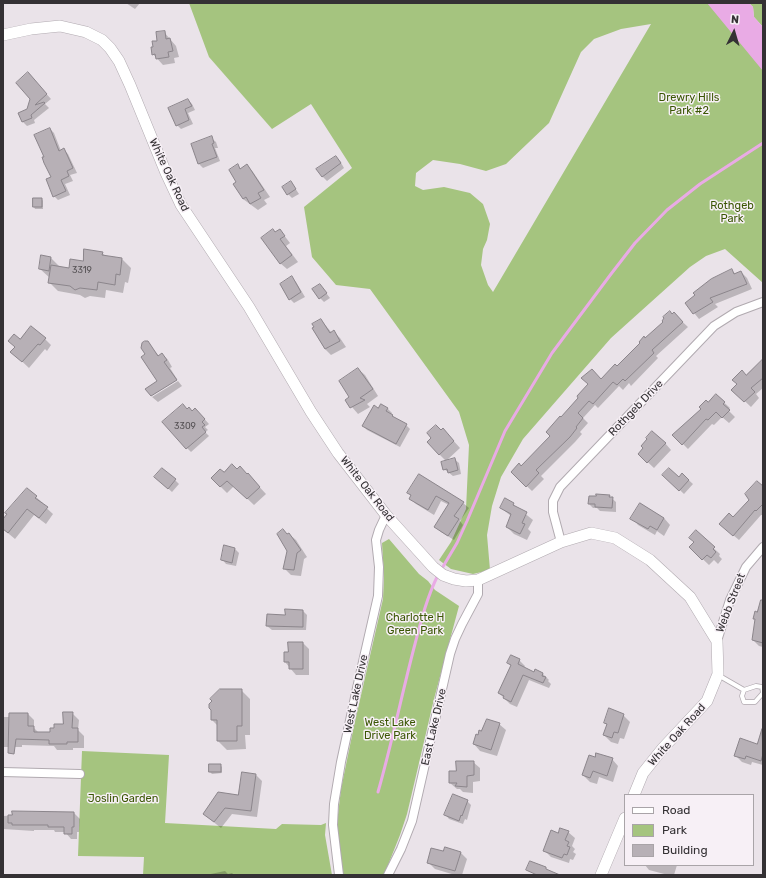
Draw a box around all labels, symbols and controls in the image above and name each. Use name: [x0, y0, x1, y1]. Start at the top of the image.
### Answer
north arrow: [714, 12, 754, 52]
text: N: [731, 13, 740, 26]
park label: Drewry Hills Park #2: [659, 91, 719, 117]
street label: White Oak Road: [146, 136, 192, 214]
park label: Rothgeb Park: [710, 199, 754, 225]
house number: 3319: [72, 265, 92, 275]
street label: Rothgeb Drive: [606, 377, 666, 439]
house number: 3309: [174, 421, 196, 431]
street label: White Oak Road: [337, 454, 397, 524]
street label: Webb Street: [714, 572, 748, 634]
park label: Charlotte H Green Park: [386, 611, 444, 637]
street label: West Lake Drive: [341, 653, 371, 735]
street label: East Lake Drive: [419, 687, 449, 767]
street label: White Oak Road: [646, 701, 708, 769]
park label: West Lake Drive Park: [364, 716, 416, 742]
park label: Joslin Garden: [88, 792, 158, 806]
legend: [624, 794, 754, 866]
text: Road: [662, 803, 690, 817]
text: Park: [662, 823, 687, 837]
text: Building: [662, 843, 708, 857]

